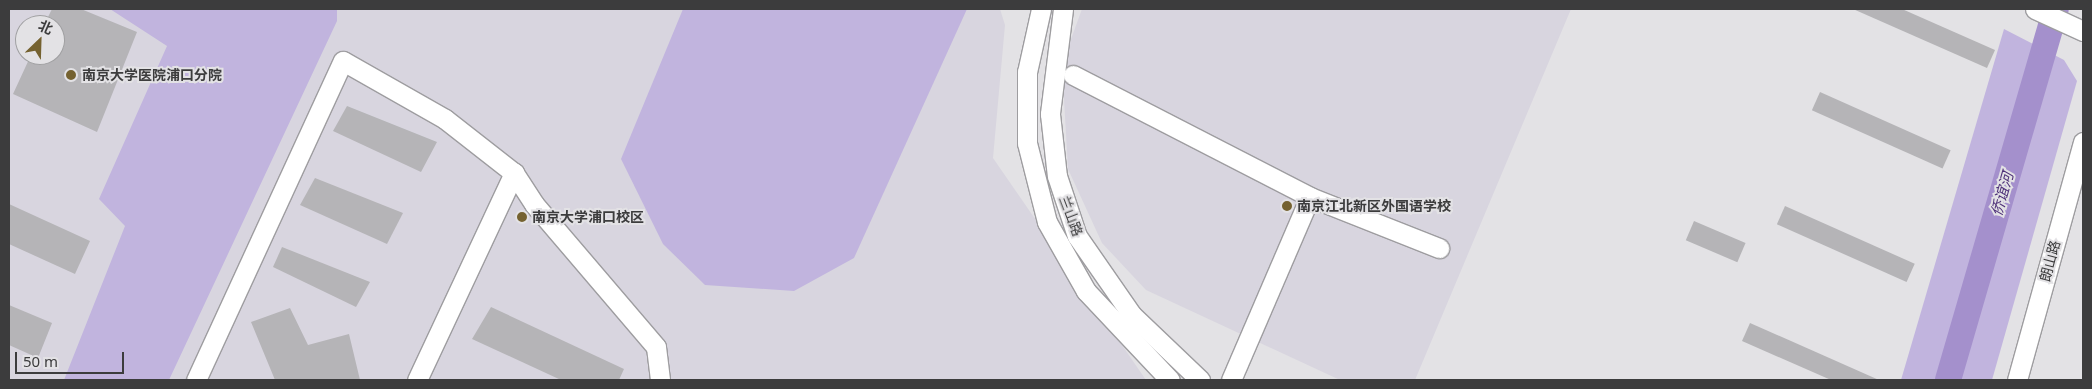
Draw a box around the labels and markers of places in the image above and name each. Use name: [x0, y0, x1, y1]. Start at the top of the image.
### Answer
place label: 南京大学医院浦口分院: [82, 67, 222, 83]
marker: 南京大学医院浦口分院: [64, 68, 78, 82]
place label: 南京江北新区外国语学校: [1297, 198, 1451, 214]
marker: 南京江北新区外国语学校: [1281, 200, 1293, 212]
place label: 南京大学浦口校区: [532, 209, 644, 225]
marker: 南京大学浦口校区: [516, 211, 528, 223]

